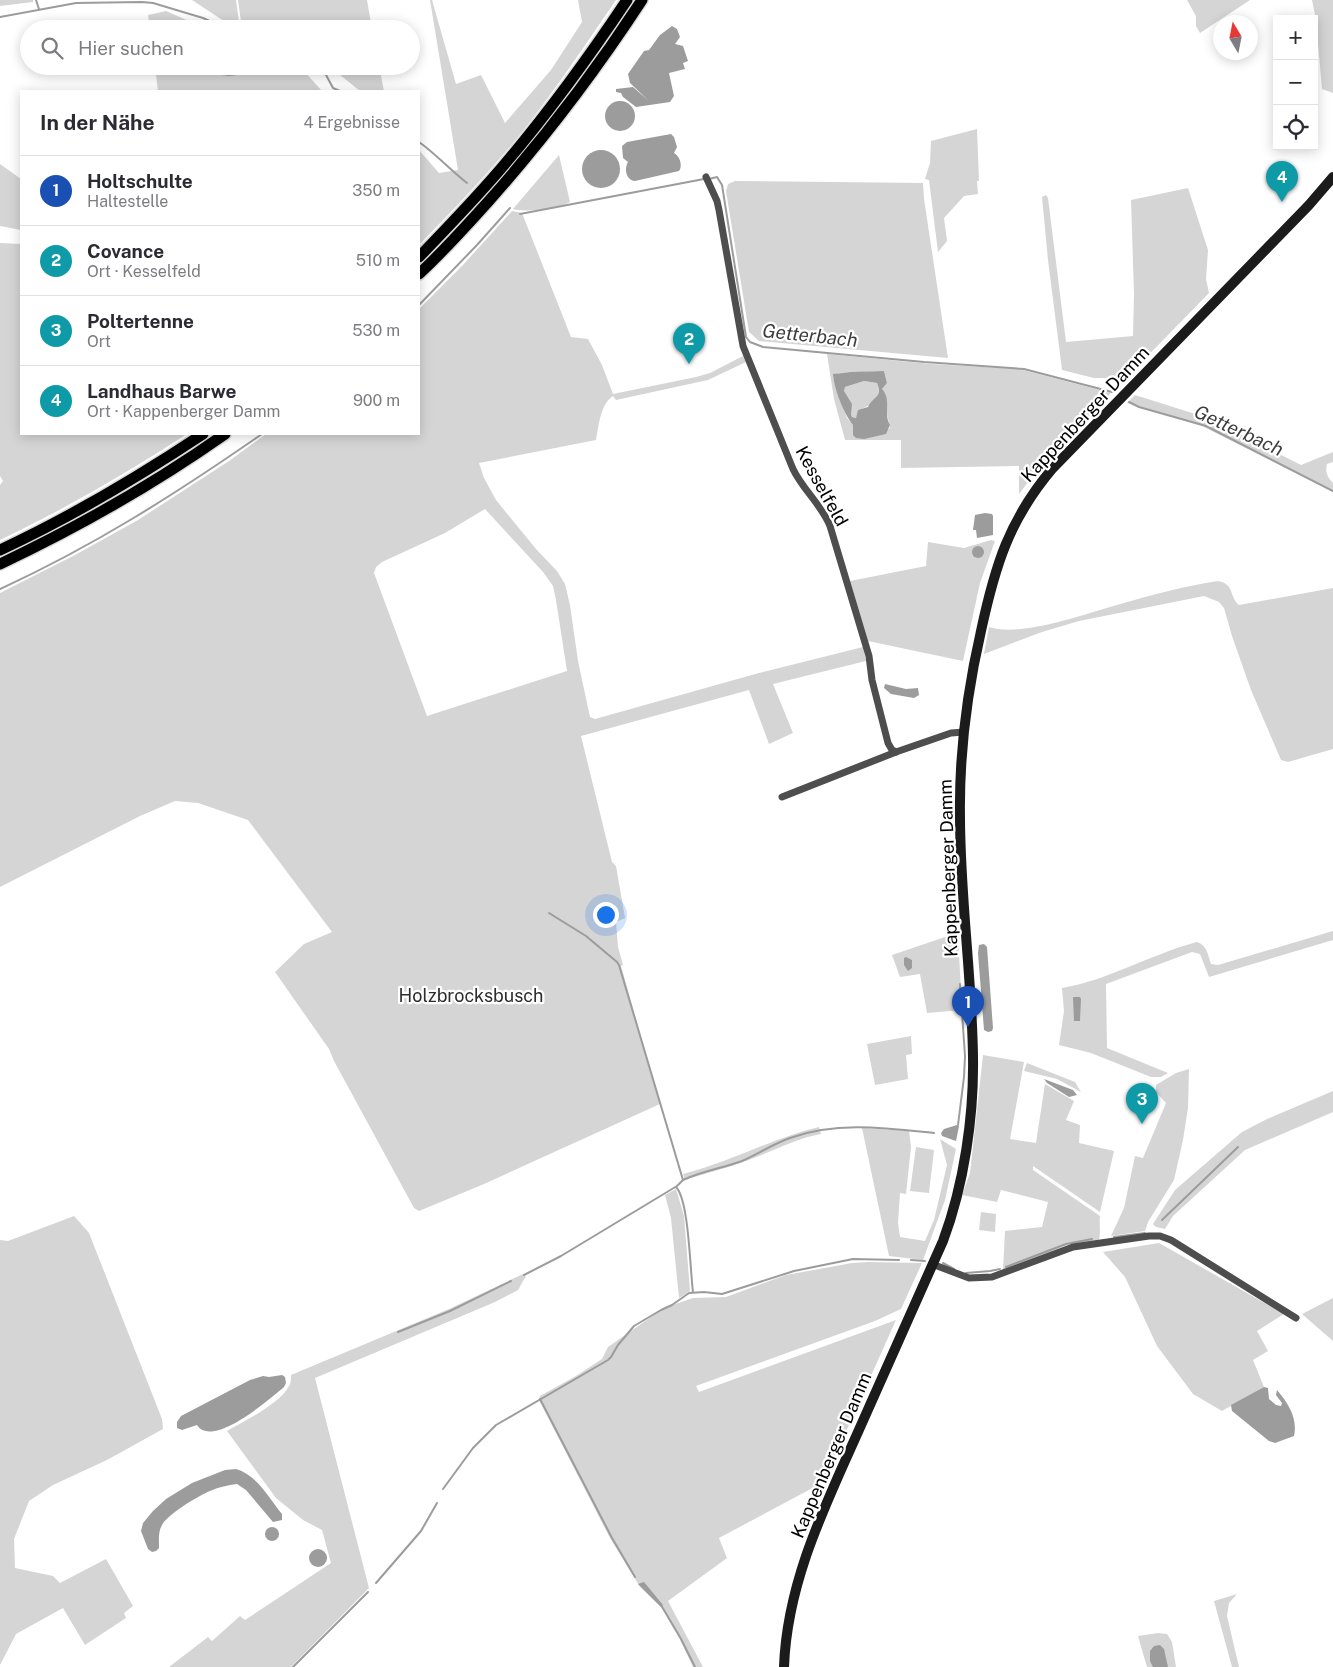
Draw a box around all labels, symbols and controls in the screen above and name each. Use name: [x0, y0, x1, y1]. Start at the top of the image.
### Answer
north arrow: [1213, 15, 1258, 60]
map controls: [1273, 15, 1318, 150]
button: +: [1273, 15, 1318, 60]
search box: [20, 20, 420, 75]
icon: search: [38, 34, 66, 62]
text: Hier suchen: [78, 37, 184, 59]
button: −: [1273, 60, 1318, 105]
button: locate: [1273, 105, 1318, 150]
text: In der Nähe: [40, 110, 155, 135]
text: 4 Ergebnisse: [304, 113, 400, 132]
pin: 4: [1266, 161, 1298, 202]
text: Holtschulte: [87, 170, 193, 192]
text: 1: [53, 181, 59, 200]
text: 350 m: [352, 181, 400, 200]
text: Haltestelle: [87, 192, 168, 211]
text: Covance: [87, 240, 164, 262]
text: 2: [51, 251, 61, 270]
text: 510 m: [356, 251, 400, 270]
text: Ort · Kesselfeld: [87, 262, 201, 281]
text: Poltertenne: [87, 310, 194, 332]
water label: Getterbach: [761, 319, 859, 351]
text: 3: [51, 321, 61, 340]
text: 530 m: [352, 321, 400, 340]
pin: 2: [673, 323, 705, 364]
text: Ort: [87, 332, 111, 351]
street label: Kappenberger Damm: [1017, 342, 1153, 486]
text: Landhaus Barwe: [87, 380, 236, 402]
text: 4: [51, 391, 61, 410]
text: 900 m: [353, 391, 400, 410]
water label: Getterbach: [1191, 400, 1287, 460]
text: Ort · Kappenberger Damm: [87, 402, 280, 421]
street label: Kesselfeld: [791, 442, 853, 530]
street label: Kappenberger Damm: [934, 779, 962, 957]
your location: [593, 902, 619, 928]
park label: Holzbrocksbusch: [399, 985, 543, 1006]
pin: 1: [952, 986, 984, 1027]
pin: 3: [1126, 1083, 1158, 1124]
street label: Kappenberger Damm: [787, 1369, 875, 1541]

